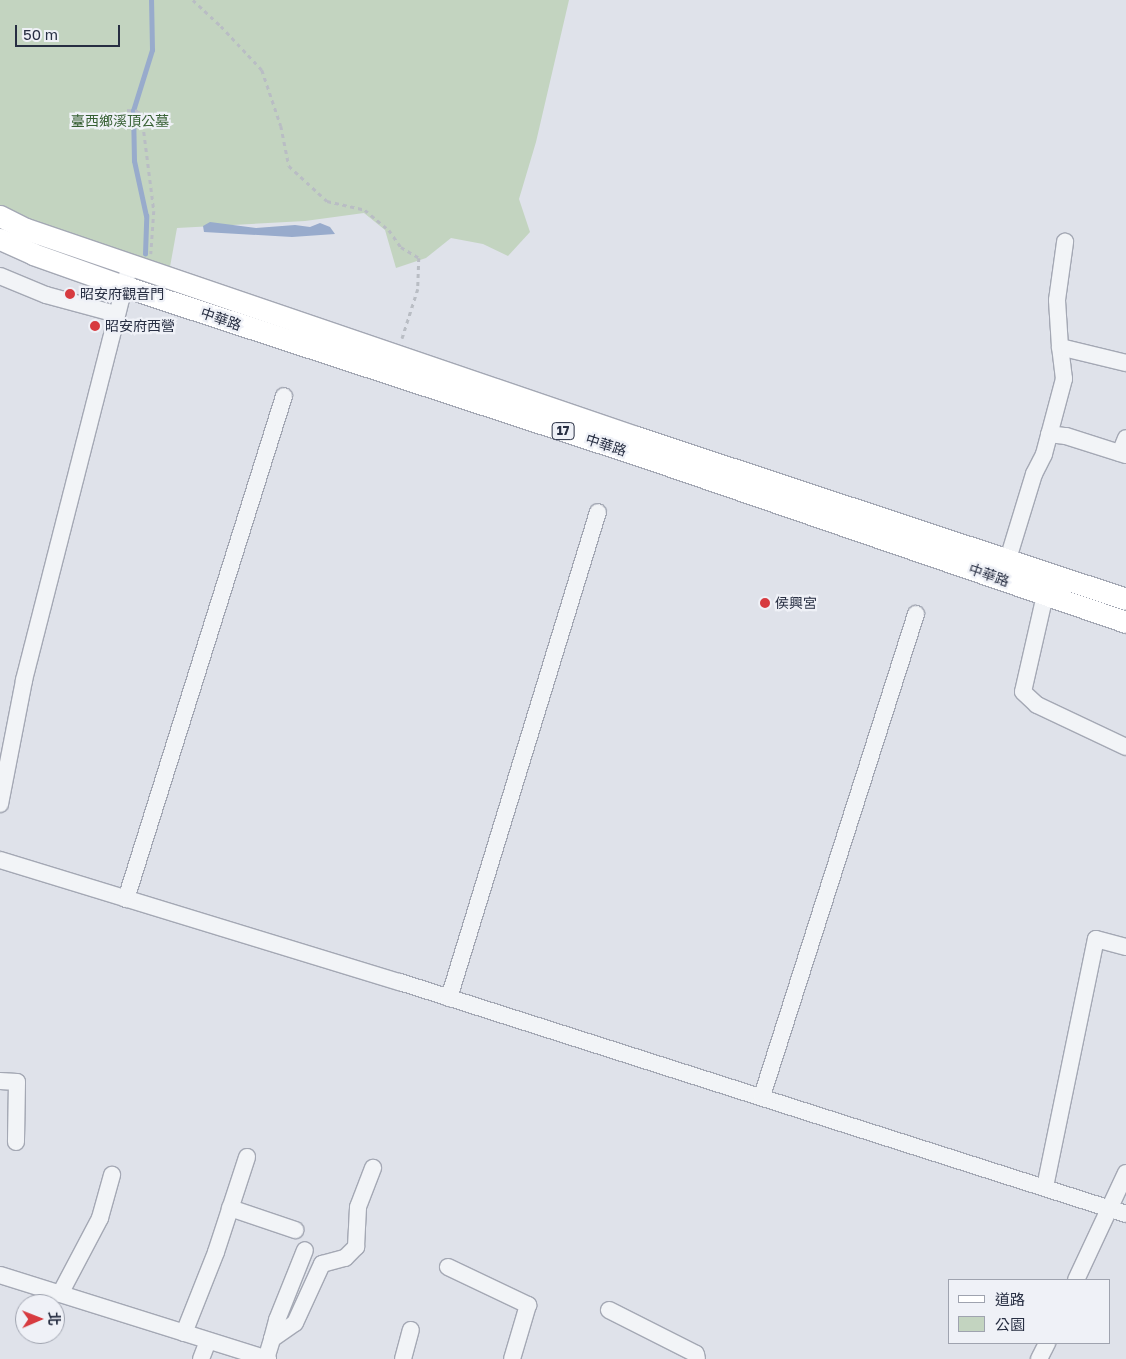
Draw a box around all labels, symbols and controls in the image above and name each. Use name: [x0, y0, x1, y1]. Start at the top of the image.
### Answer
scale bar: [18, 15, 122, 47]
text: 50 m: [23, 25, 58, 43]
park label: 臺西鄉溪頂公墓: [71, 113, 169, 129]
place label: 昭安府觀音門: [80, 286, 164, 302]
marker: 昭安府觀音門: [64, 288, 76, 300]
street label: 中華路: [198, 304, 244, 334]
place label: 昭安府西營: [105, 318, 175, 334]
marker: 昭安府西營: [89, 320, 101, 332]
road number: 17: [550, 422, 576, 441]
street label: 中華路: [583, 431, 629, 459]
street label: 中華路: [966, 560, 1012, 590]
place label: 侯興宮: [775, 595, 817, 611]
marker: 侯興宮: [759, 597, 771, 609]
legend: [948, 1279, 1111, 1344]
text: 道路: [995, 1290, 1025, 1308]
north arrow: [15, 1294, 65, 1344]
text: 北: [46, 1312, 63, 1326]
text: 公園: [995, 1315, 1025, 1333]

